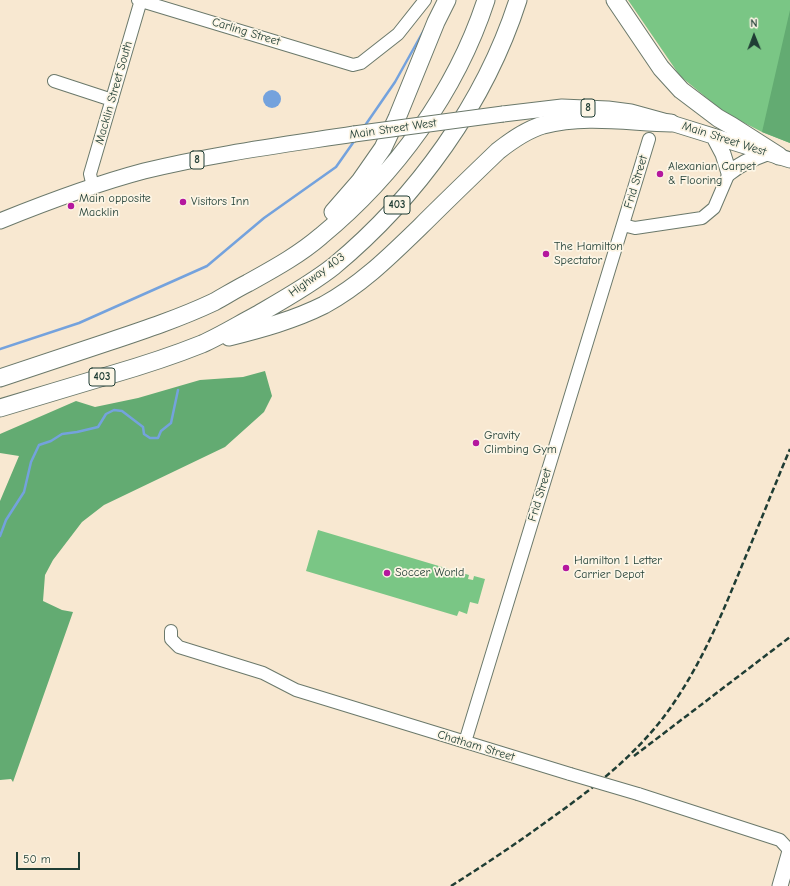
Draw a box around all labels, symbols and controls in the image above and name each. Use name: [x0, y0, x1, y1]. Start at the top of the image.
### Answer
street label: Carling Street: [210, 15, 282, 49]
north arrow: [734, 16, 774, 56]
text: N: [750, 17, 757, 30]
street label: Macklin Street South: [92, 40, 136, 146]
road number: 8: [581, 99, 595, 117]
street label: Main Street West: [349, 116, 437, 142]
street label: Main Street West: [680, 119, 768, 159]
road number: 8: [190, 151, 204, 169]
street label: Frid Street: [621, 154, 651, 210]
place label: Alexanian Carpet & Flooring: [668, 160, 756, 188]
marker: Alexanian Carpet & Flooring: [655, 169, 665, 179]
place label: Main opposite Macklin: [79, 192, 151, 220]
place label: Visitors Inn: [191, 195, 249, 209]
road number: 403: [384, 196, 410, 214]
marker: Visitors Inn: [178, 197, 188, 207]
marker: Main opposite Macklin: [66, 201, 76, 211]
place label: The Hamilton Spectator: [554, 240, 623, 268]
marker: The Hamilton Spectator: [541, 249, 551, 259]
street label: Highway 403: [286, 250, 348, 300]
road number: 403: [89, 368, 115, 386]
place label: Gravity Climbing Gym: [484, 429, 557, 457]
marker: Gravity Climbing Gym: [471, 438, 481, 448]
street label: Frid Street: [525, 467, 555, 523]
place label: Hamilton 1 Letter Carrier Depot: [574, 554, 662, 582]
marker: Hamilton 1 Letter Carrier Depot: [561, 563, 571, 573]
place label: Soccer World: [395, 566, 464, 580]
marker: Soccer World: [382, 568, 392, 578]
street label: Chatham Street: [436, 727, 516, 765]
scale bar: [18, 844, 82, 870]
text: 50 m: [23, 852, 51, 866]

